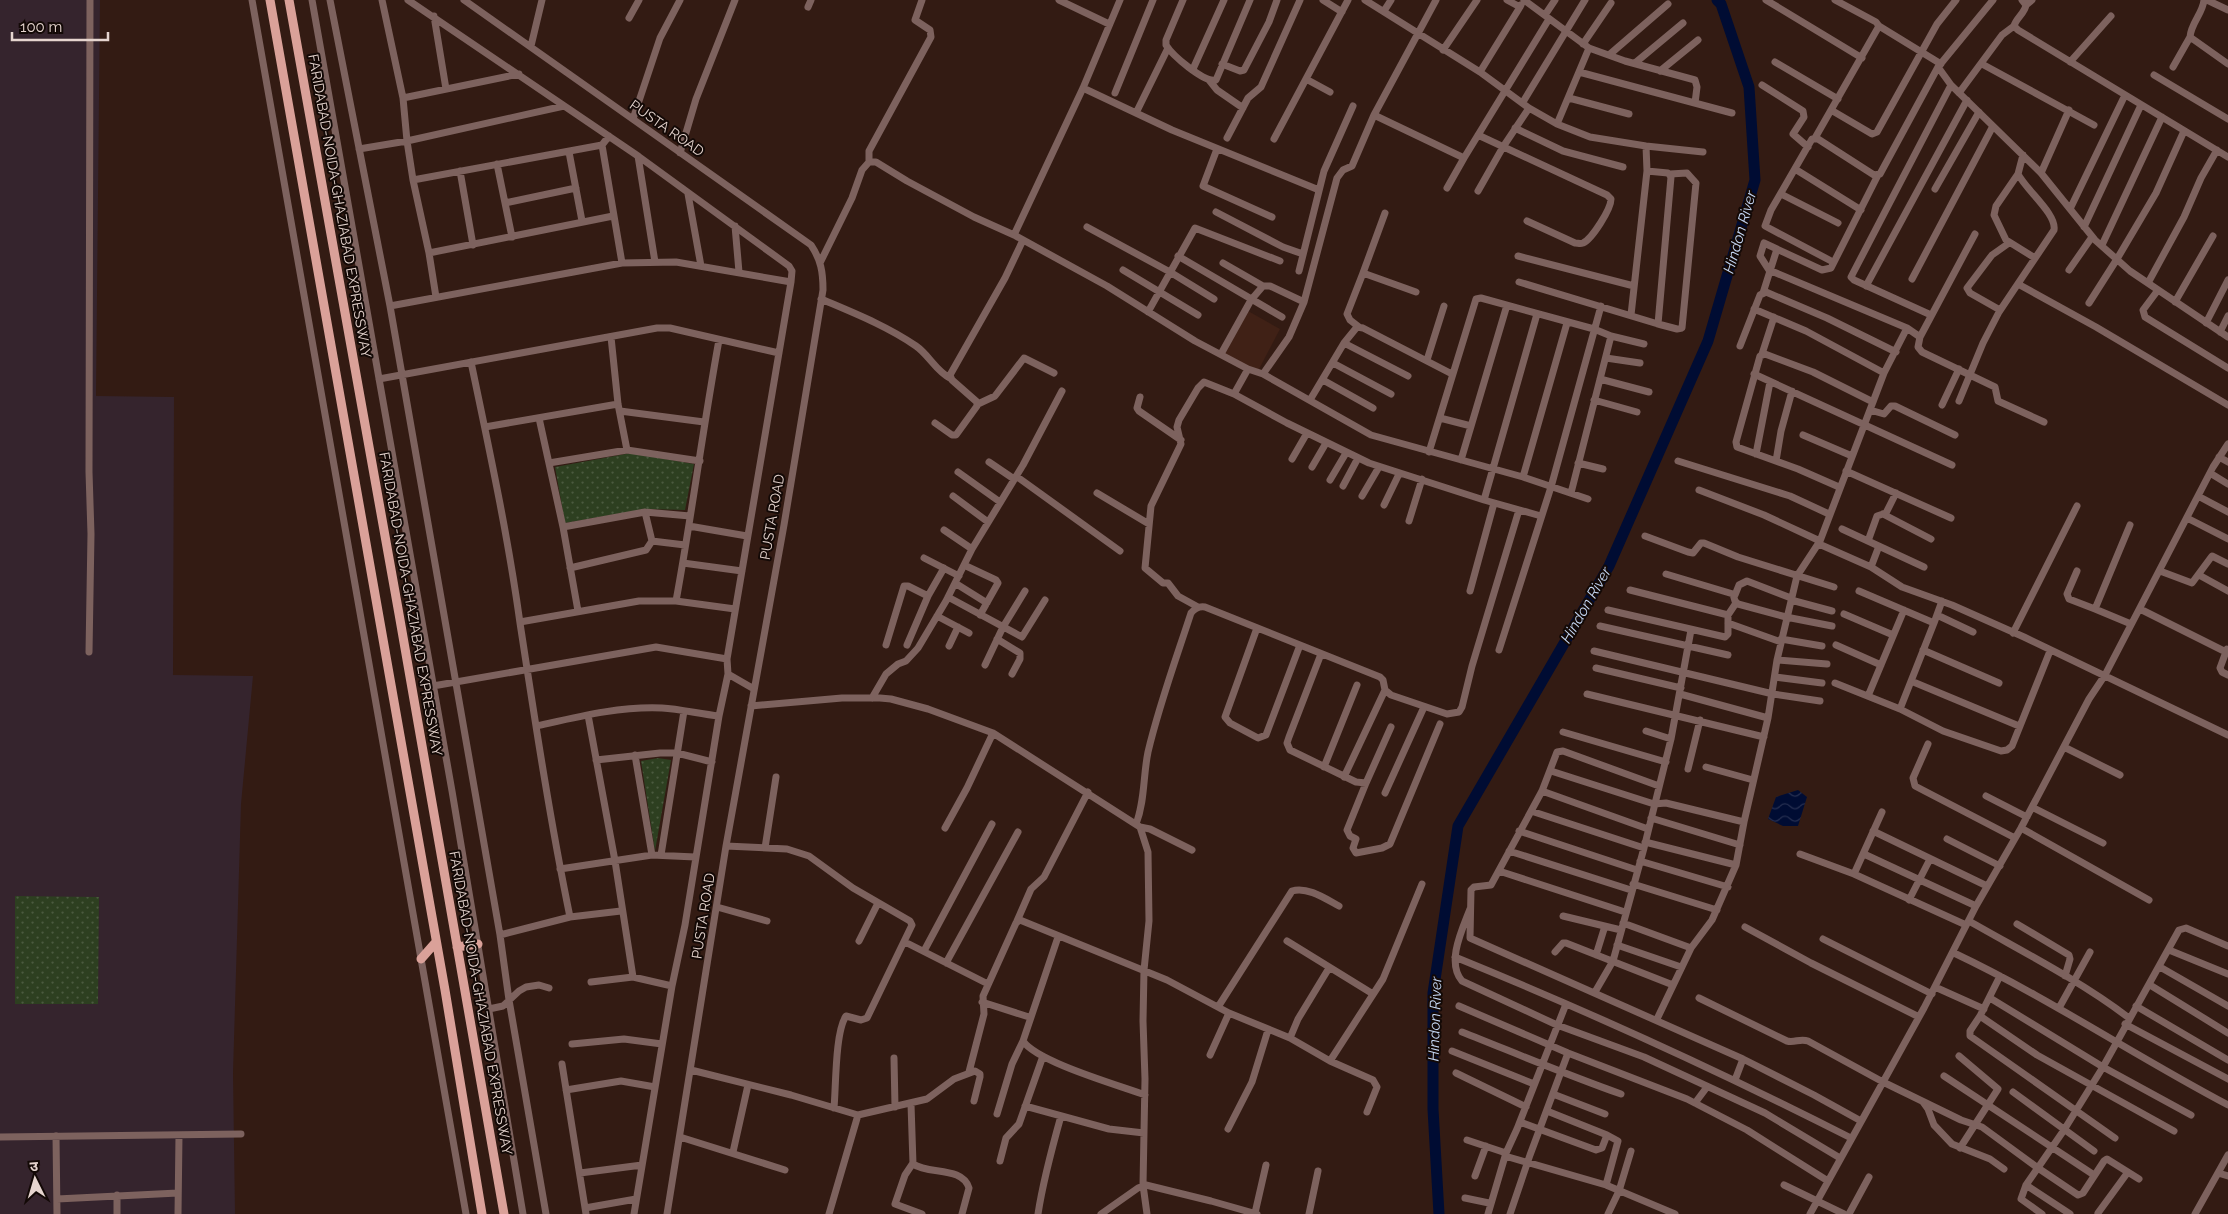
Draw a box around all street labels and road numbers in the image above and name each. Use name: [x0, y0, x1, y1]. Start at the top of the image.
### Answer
street label: FARIDABAD-NOIDA-GHAZIABAD EXPRESSWAY: [305, 53, 375, 359]
street label: PUSTA ROAD: [627, 97, 707, 159]
street label: FARIDABAD-NOIDA-GHAZIABAD EXPRESSWAY: [376, 451, 446, 757]
street label: PUSTA ROAD: [757, 473, 787, 561]
street label: FARIDABAD-NOIDA-GHAZIABAD EXPRESSWAY: [446, 850, 516, 1156]
street label: PUSTA ROAD: [688, 872, 718, 960]

